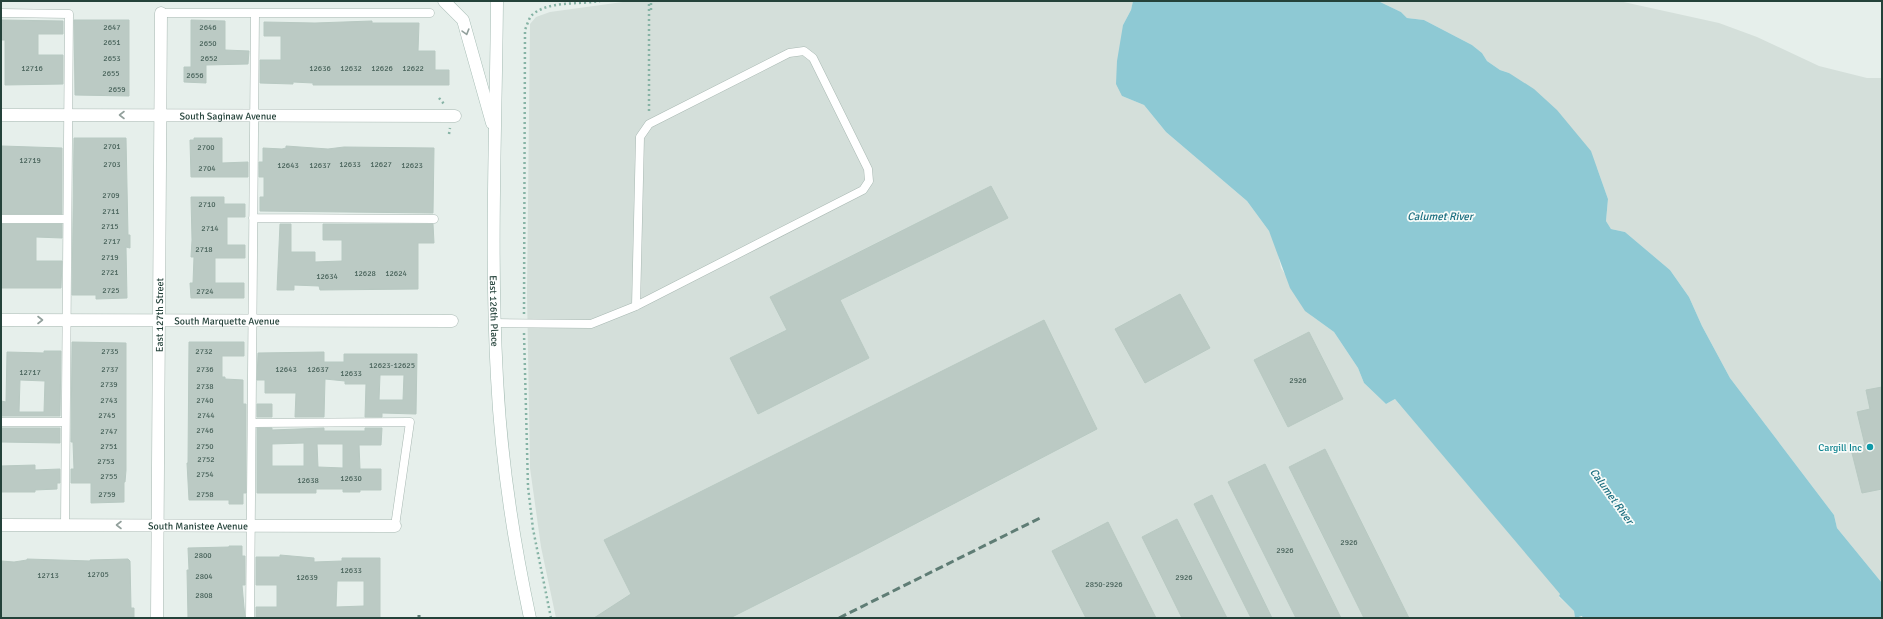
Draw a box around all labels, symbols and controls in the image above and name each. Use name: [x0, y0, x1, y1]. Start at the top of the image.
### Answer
house number: 2647: [103, 22, 121, 32]
house number: 2646: [199, 22, 217, 32]
one-way arrow: [461, 29, 470, 36]
house number: 2651: [103, 37, 121, 47]
house number: 2650: [199, 38, 217, 48]
house number: 2653: [103, 53, 121, 63]
house number: 2652: [200, 53, 218, 63]
house number: 12716: [21, 63, 43, 73]
house number: 12636: [309, 63, 331, 73]
house number: 12632: [340, 63, 362, 73]
house number: 12626: [371, 63, 393, 73]
house number: 12622: [402, 63, 424, 73]
house number: 2655: [102, 68, 120, 78]
house number: 2656: [186, 70, 204, 80]
house number: 2659: [108, 84, 126, 94]
street label: South Saginaw Avenue: [179, 110, 277, 123]
one-way arrow: [119, 111, 125, 119]
house number: 2701: [103, 141, 121, 151]
house number: 2700: [197, 142, 215, 152]
house number: 12719: [19, 155, 41, 165]
house number: 2703: [103, 159, 121, 169]
house number: 12633: [339, 159, 361, 169]
house number: 12627: [370, 159, 392, 169]
house number: 12643: [277, 160, 299, 170]
house number: 12637: [309, 160, 331, 170]
house number: 12623: [401, 160, 423, 170]
house number: 2704: [198, 163, 216, 173]
house number: 2709: [102, 190, 120, 200]
house number: 2710: [198, 199, 216, 209]
house number: 2711: [102, 206, 120, 216]
water label: Calumet River: [1407, 210, 1475, 223]
house number: 2715: [101, 221, 119, 231]
house number: 2714: [201, 223, 219, 233]
house number: 2717: [103, 236, 121, 246]
house number: 2718: [195, 244, 213, 254]
house number: 2719: [101, 252, 119, 262]
house number: 2721: [101, 267, 119, 277]
house number: 12628: [354, 268, 376, 278]
house number: 12624: [385, 268, 407, 278]
house number: 12634: [316, 271, 338, 281]
street label: East 126th Place: [487, 275, 501, 347]
street label: East 127th Street: [154, 277, 166, 352]
house number: 2725: [102, 285, 120, 295]
house number: 2724: [196, 286, 214, 296]
street label: South Marquette Avenue: [174, 315, 280, 328]
one-way arrow: [37, 316, 43, 324]
house number: 2735: [101, 346, 119, 356]
house number: 2732: [195, 346, 213, 356]
house number: 12623-12625: [369, 360, 415, 370]
house number: 2737: [101, 364, 119, 374]
house number: 2736: [196, 364, 214, 374]
house number: 12643: [275, 364, 297, 374]
house number: 12637: [307, 364, 329, 374]
house number: 12717: [19, 367, 41, 377]
house number: 12633: [340, 368, 362, 378]
house number: 2926: [1289, 375, 1307, 385]
house number: 2739: [100, 379, 118, 389]
house number: 2738: [196, 381, 214, 391]
house number: 2743: [100, 395, 118, 405]
house number: 2740: [196, 395, 214, 405]
house number: 2745: [98, 410, 116, 420]
house number: 2744: [197, 410, 215, 420]
house number: 2746: [196, 425, 214, 435]
house number: 2747: [100, 426, 118, 436]
house number: 2751: [100, 441, 118, 451]
house number: 2750: [196, 441, 214, 451]
place label: Cargill Inc: [1818, 442, 1862, 454]
marker: Cargill Inc: [1865, 442, 1875, 452]
house number: 2752: [197, 454, 215, 464]
house number: 2753: [97, 456, 115, 466]
water label: Calumet River: [1587, 466, 1637, 528]
house number: 2754: [196, 469, 214, 479]
house number: 2755: [100, 471, 118, 481]
house number: 12630: [340, 473, 362, 483]
house number: 12638: [297, 475, 319, 485]
house number: 2759: [98, 489, 116, 499]
house number: 2758: [196, 489, 214, 499]
street label: South Manistee Avenue: [148, 520, 248, 533]
one-way arrow: [116, 521, 122, 529]
house number: 2926: [1340, 537, 1358, 547]
house number: 2926: [1276, 545, 1294, 555]
house number: 2800: [194, 550, 212, 560]
house number: 12633: [340, 565, 362, 575]
house number: 12705: [87, 569, 109, 579]
house number: 12713: [37, 570, 59, 580]
house number: 2804: [195, 571, 213, 581]
house number: 12639: [296, 572, 318, 582]
house number: 2926: [1175, 572, 1193, 582]
house number: 2850-2926: [1085, 579, 1123, 589]
house number: 2808: [195, 590, 213, 600]

